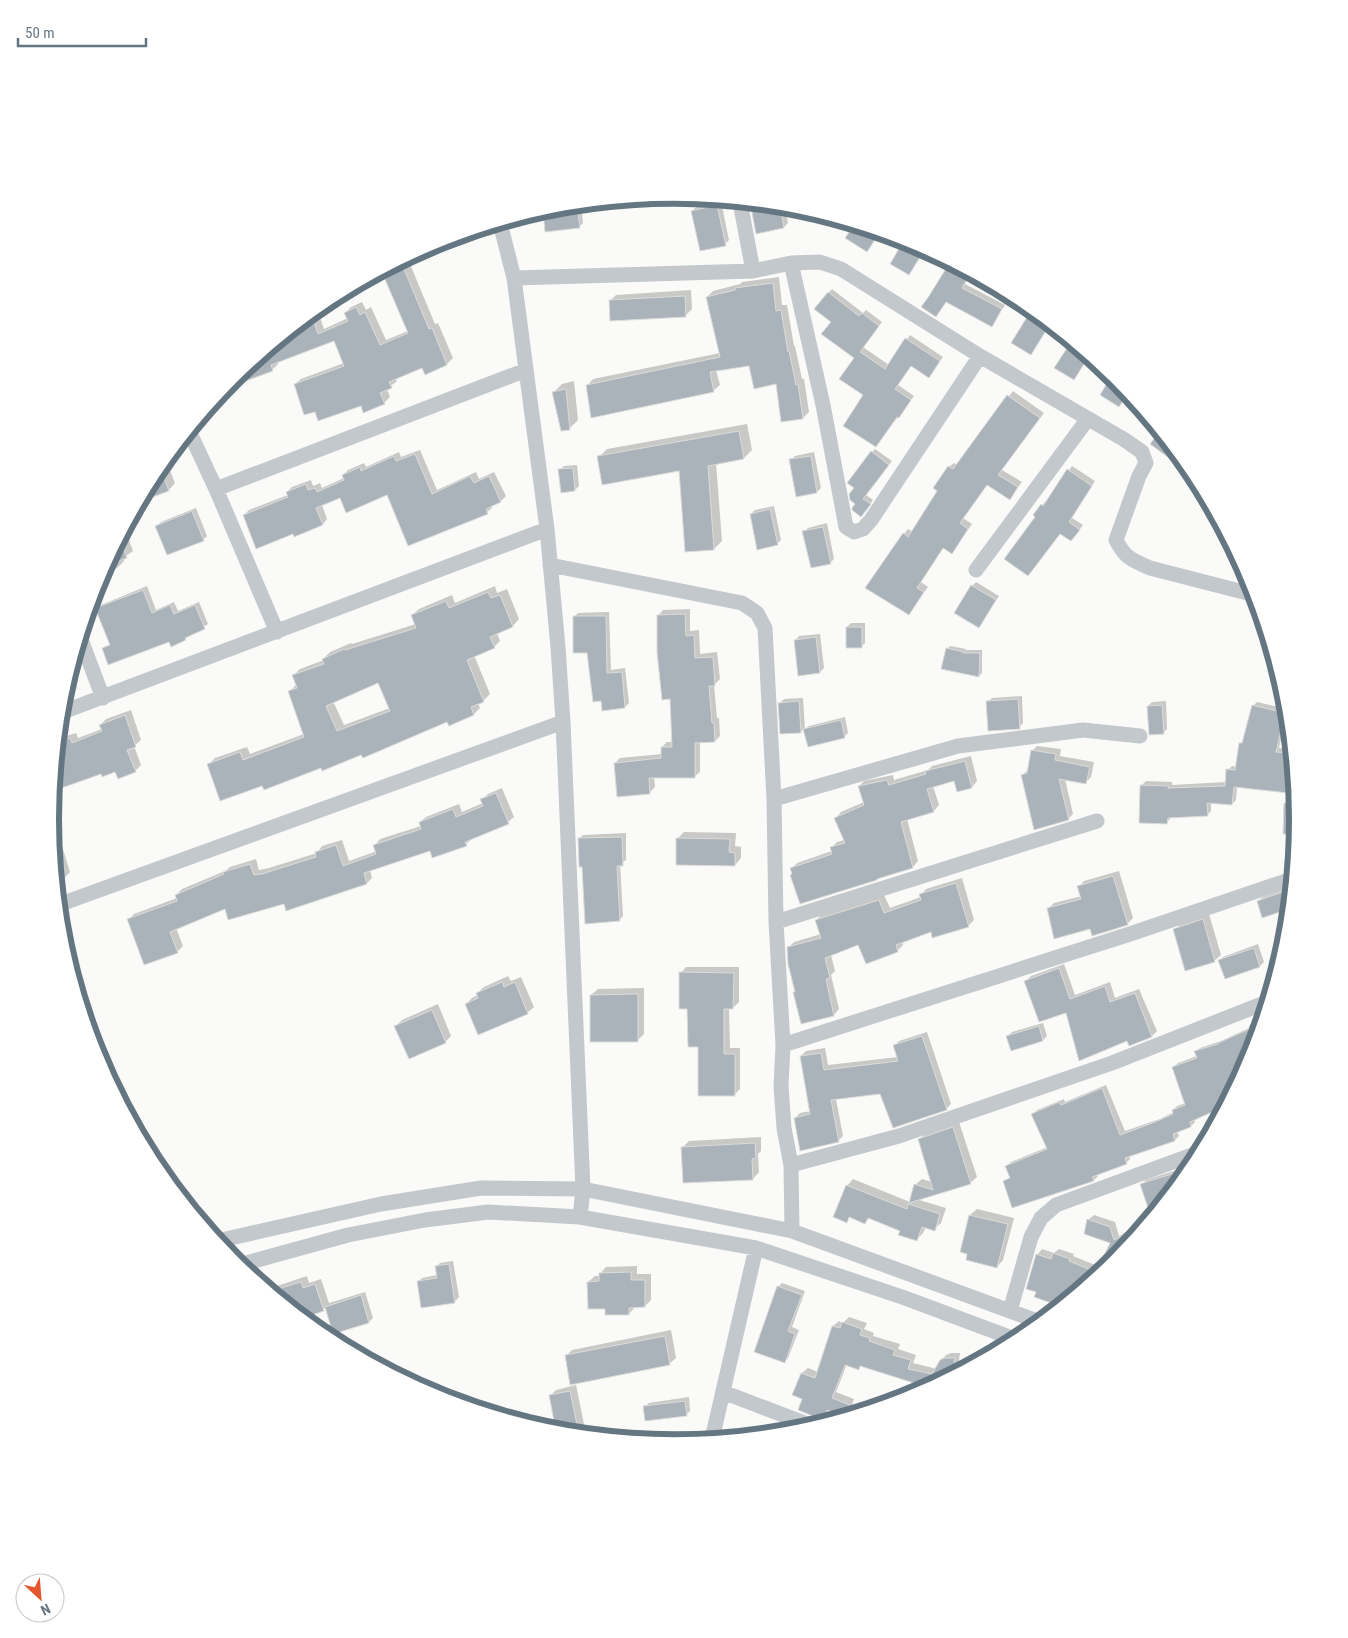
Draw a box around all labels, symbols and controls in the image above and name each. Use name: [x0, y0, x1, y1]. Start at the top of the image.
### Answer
scale bar: [18, 15, 145, 47]
text: 50 m: [25, 24, 55, 42]
north arrow: [15, 1573, 65, 1623]
text: N: [38, 1601, 53, 1619]

